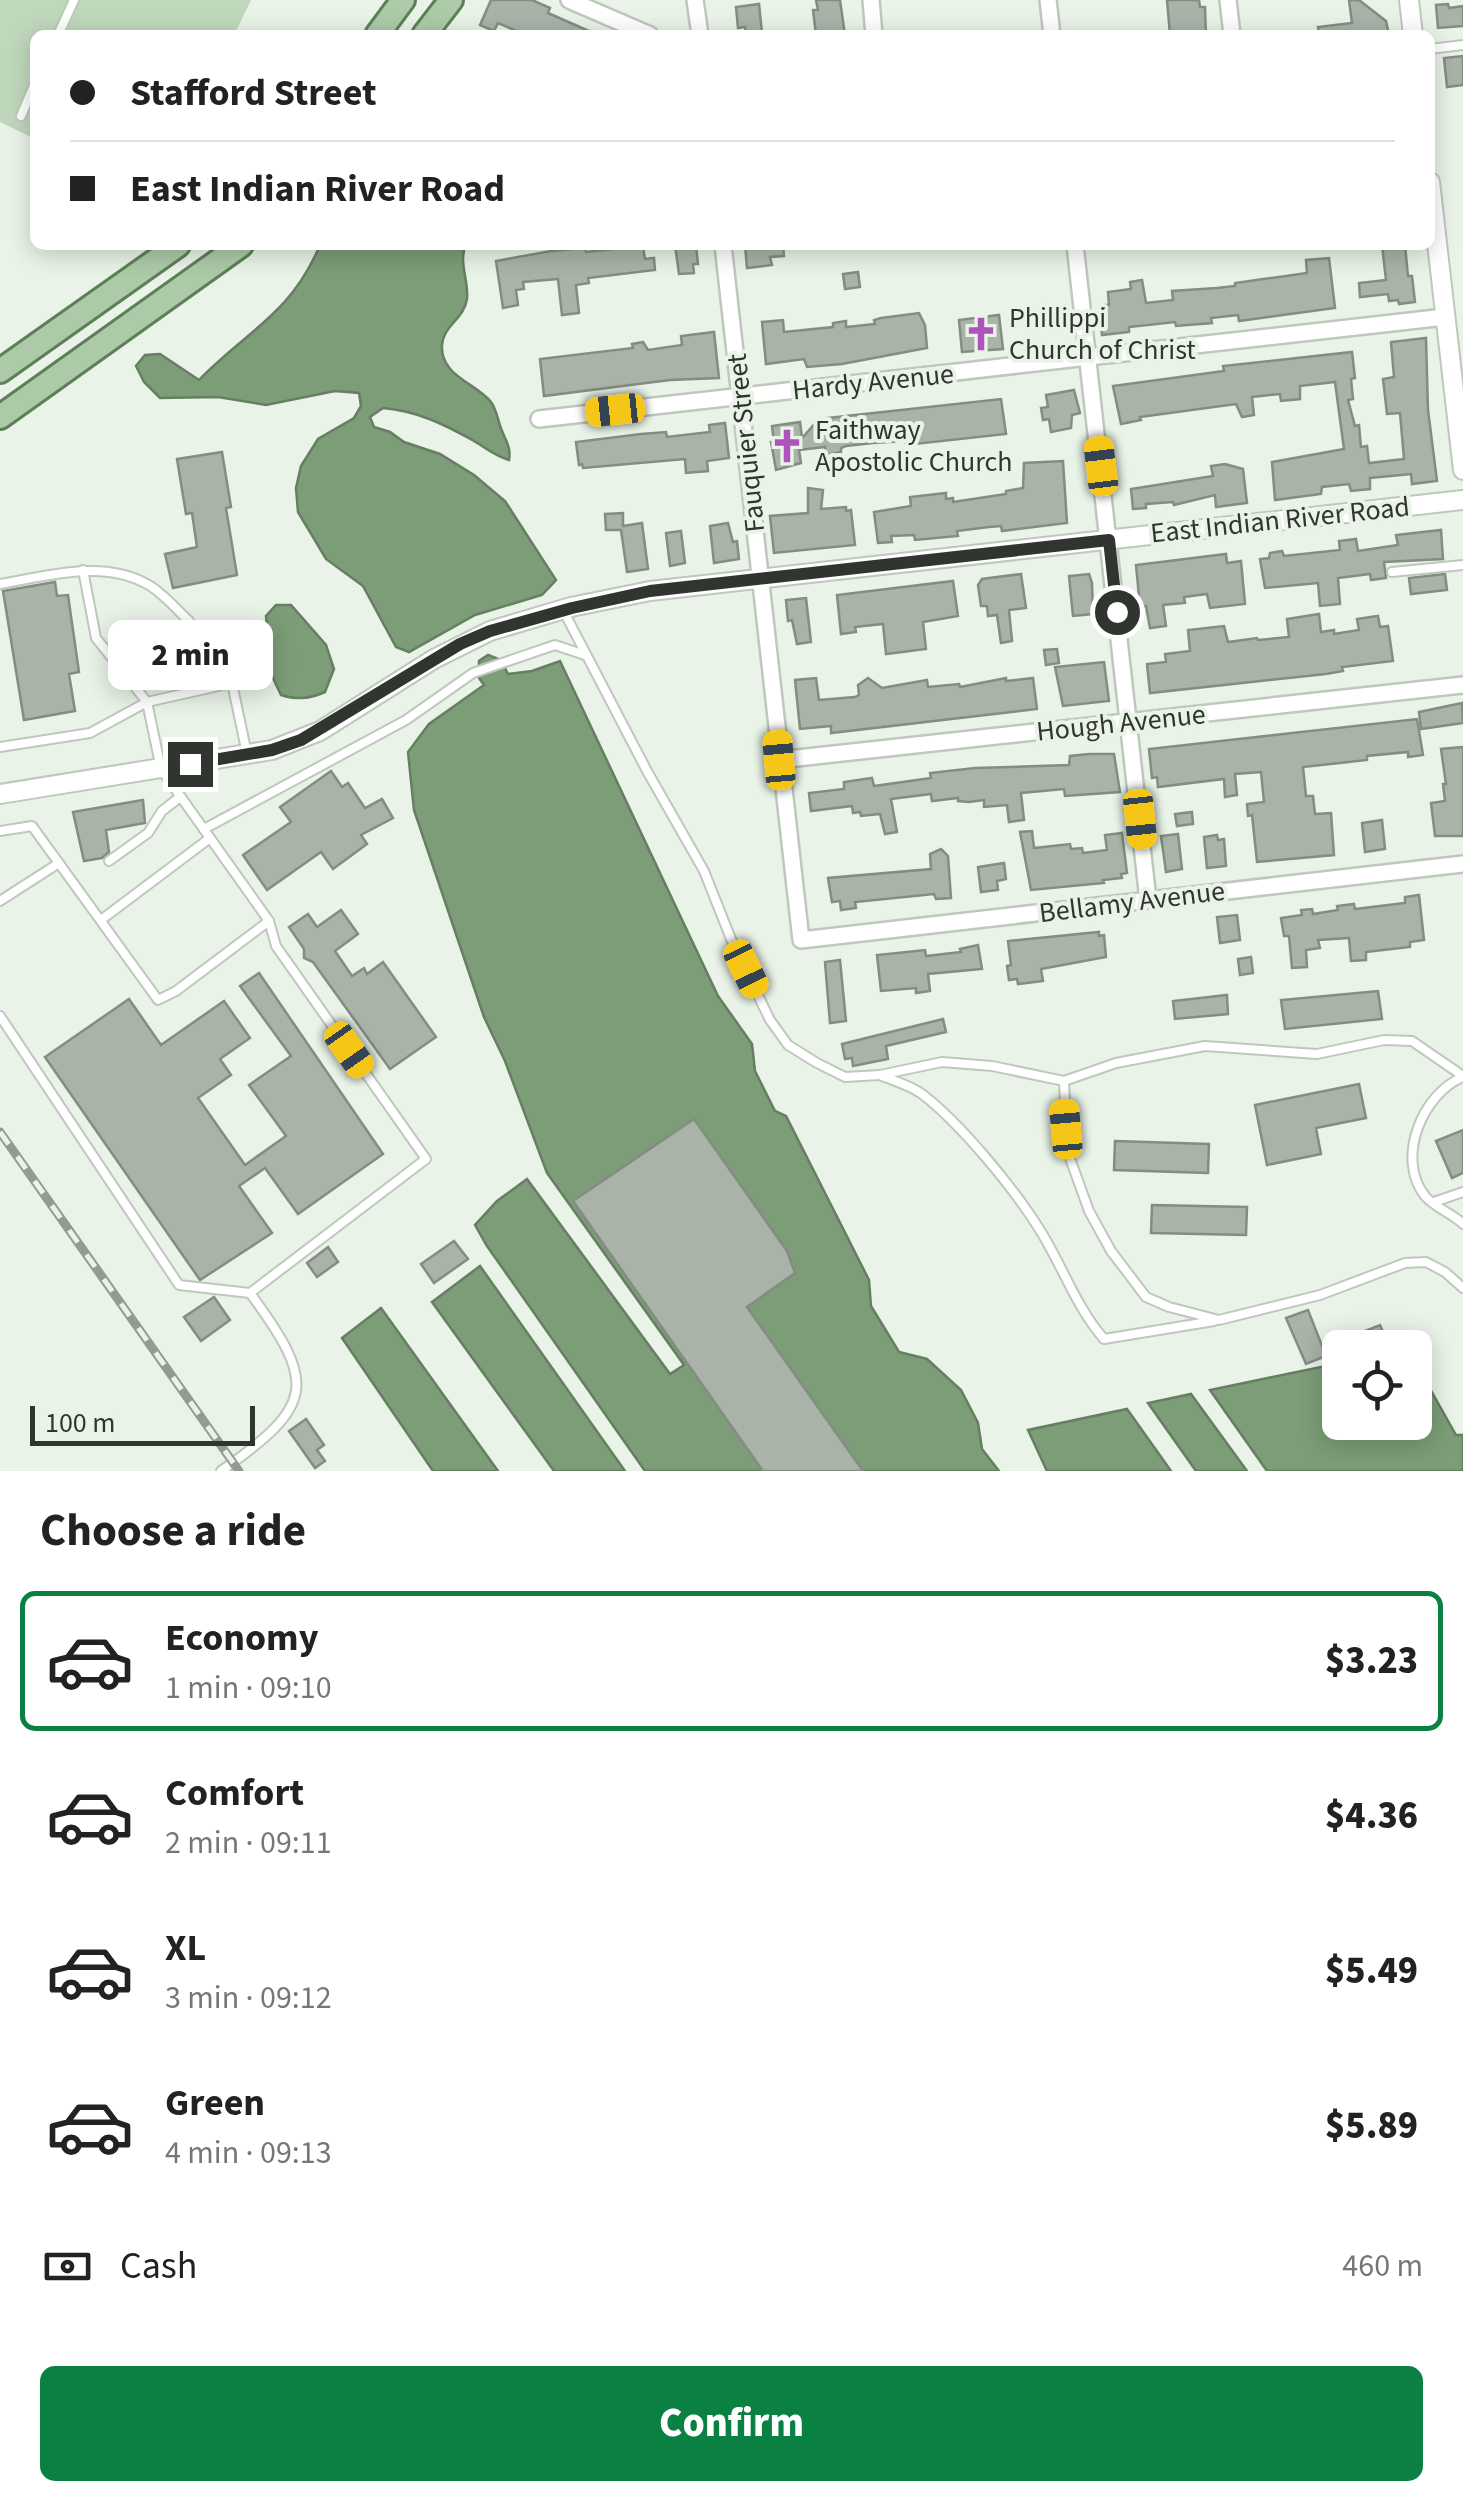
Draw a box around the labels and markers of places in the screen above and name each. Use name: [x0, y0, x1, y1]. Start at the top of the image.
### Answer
place label: Phillippi Church of Christ: [1009, 298, 1196, 370]
church icon: Phillippi Church of Christ: [962, 315, 1000, 353]
place label: Faithway Apostolic Church: [815, 410, 1013, 482]
church icon: Faithway Apostolic Church: [768, 427, 806, 465]

